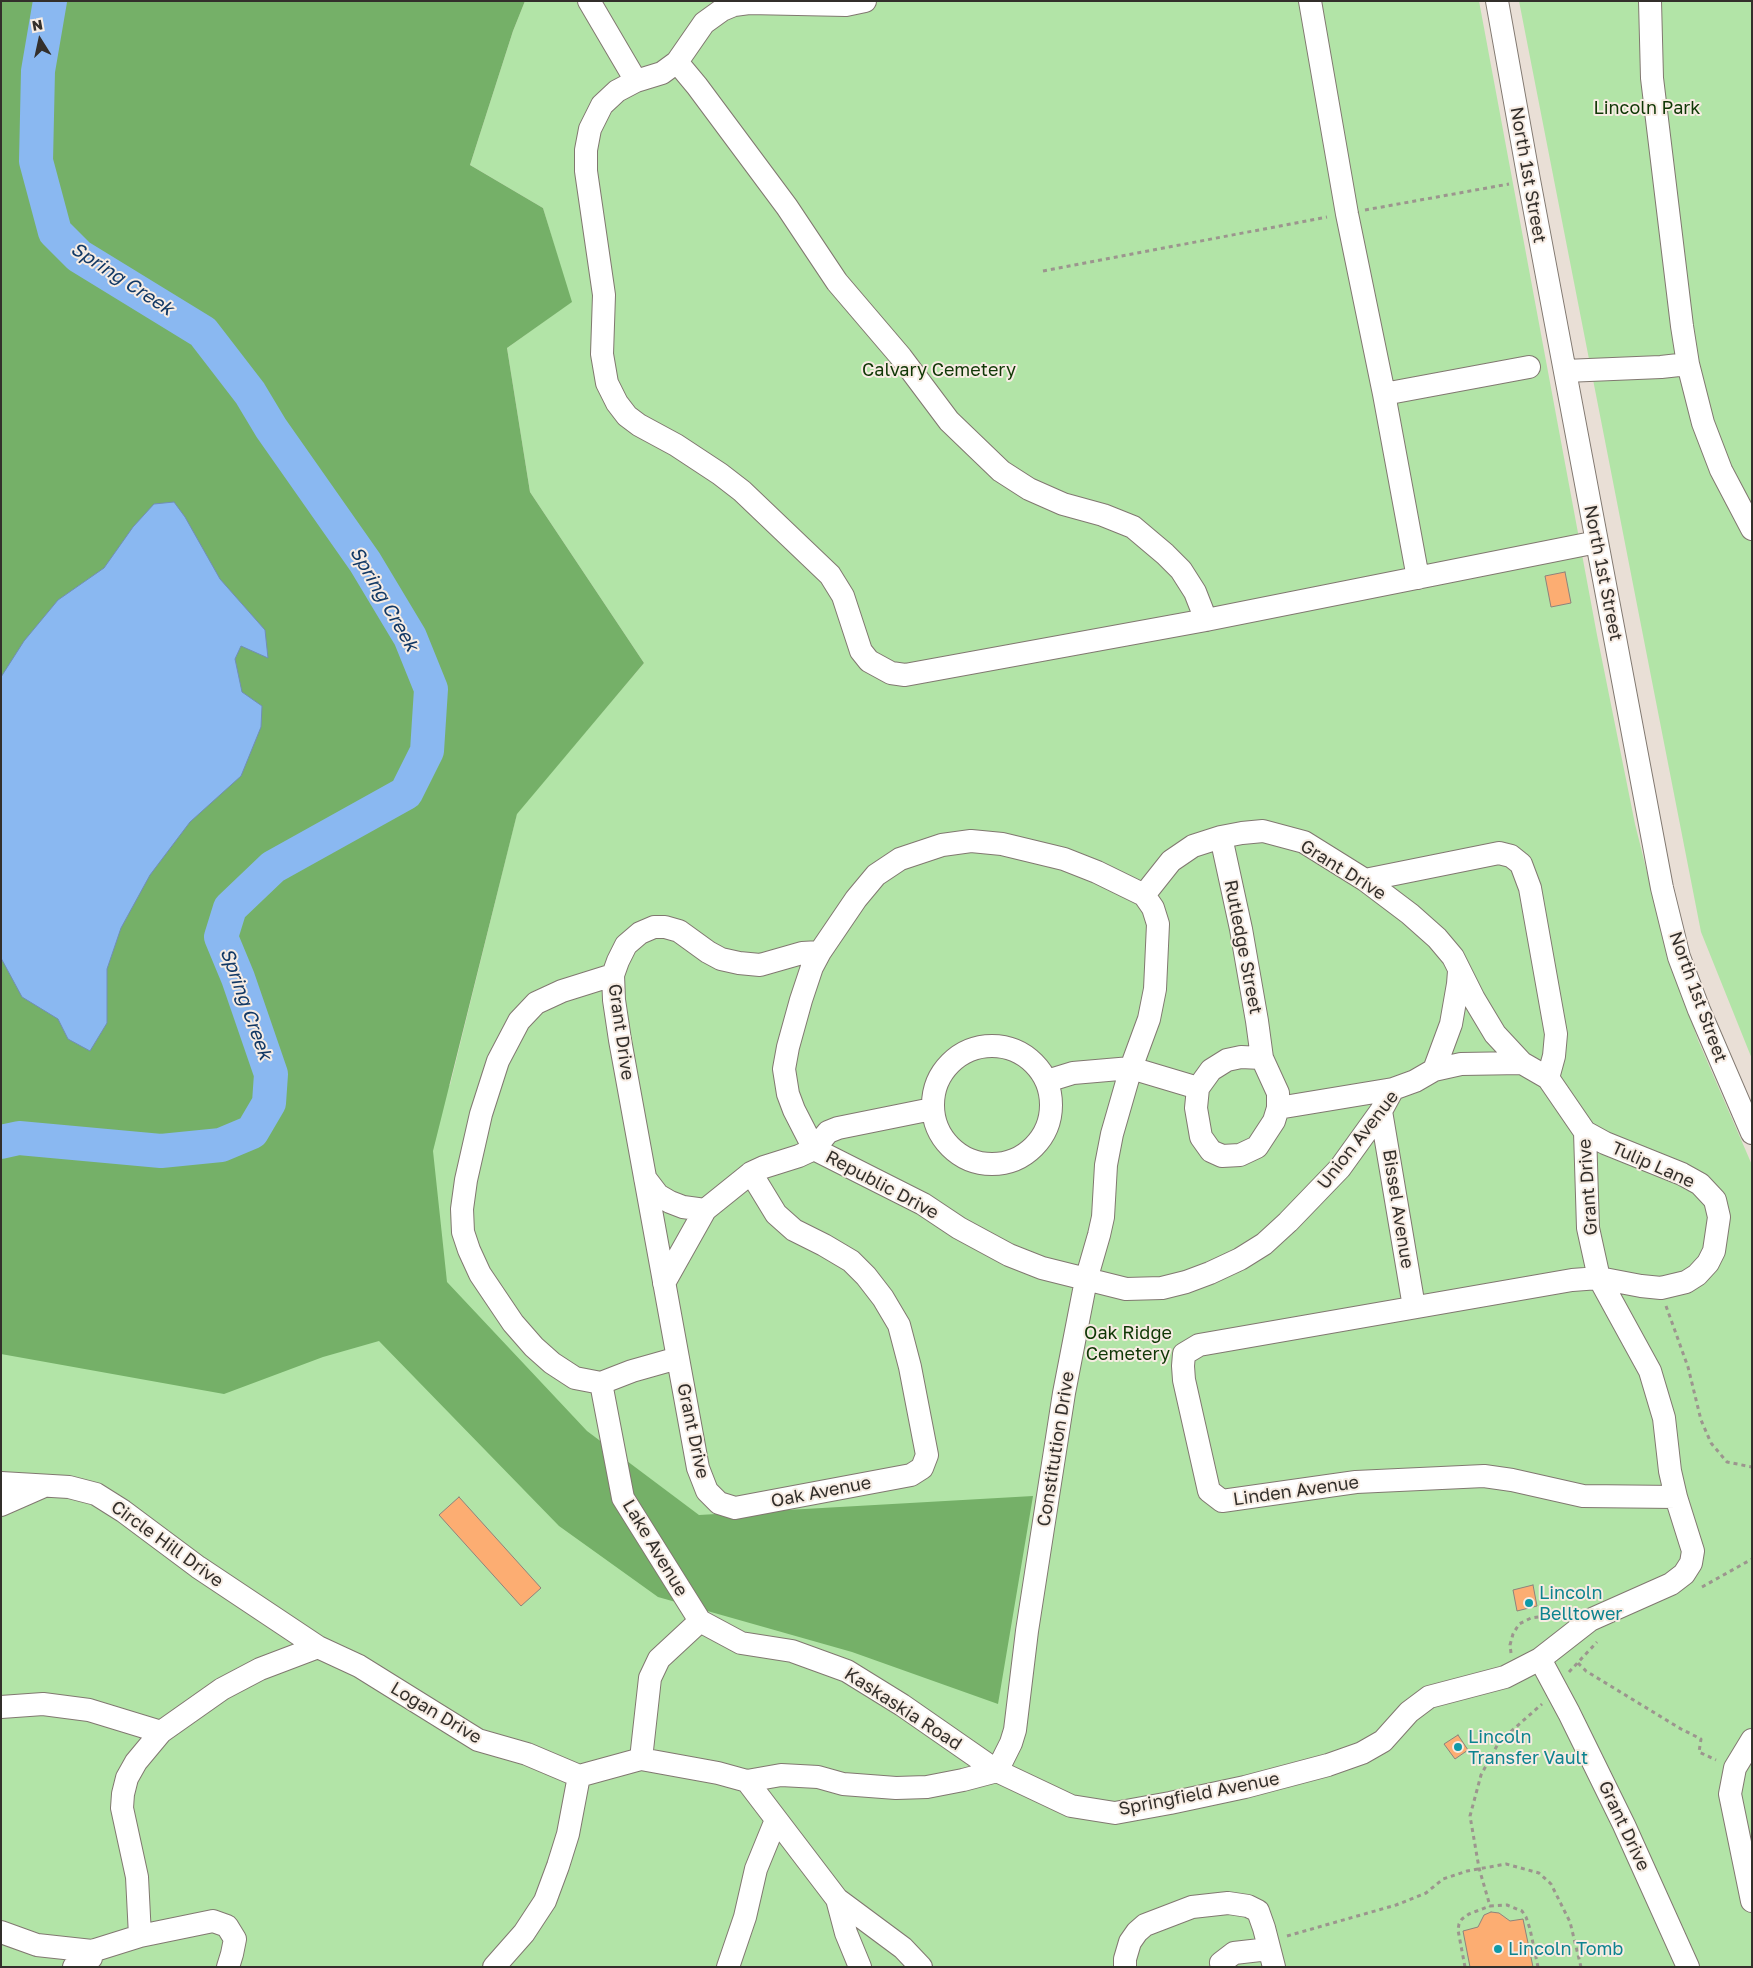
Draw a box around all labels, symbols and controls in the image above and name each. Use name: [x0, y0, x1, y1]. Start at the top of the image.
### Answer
north arrow: [15, 15, 65, 65]
text: N: [31, 15, 44, 34]
park label: Lincoln Park: [1593, 97, 1701, 119]
street label: North 1st Street: [1505, 105, 1551, 245]
water label: Spring Creek: [67, 237, 177, 321]
park label: Calvary Cemetery: [862, 359, 1016, 381]
street label: North 1st Street: [1579, 503, 1627, 643]
water label: Spring Creek: [345, 542, 423, 656]
street label: Grant Drive: [1296, 835, 1390, 905]
street label: Rutledge Street: [1219, 878, 1267, 1016]
street label: North 1st Street: [1664, 929, 1732, 1065]
water label: Spring Creek: [215, 945, 277, 1063]
street label: Grant Drive: [604, 983, 638, 1081]
street label: Union Avenue: [1313, 1086, 1403, 1194]
street label: Tulip Lane: [1608, 1137, 1698, 1193]
street label: Grant Drive: [1574, 1138, 1602, 1236]
street label: Republic Drive: [822, 1146, 942, 1224]
street label: Bissel Avenue: [1378, 1148, 1418, 1270]
park label: Oak Ridge Cemetery: [1084, 1322, 1172, 1365]
street label: Constitution Drive: [1033, 1370, 1079, 1528]
street label: Grant Drive: [672, 1381, 714, 1481]
street label: Linden Avenue: [1232, 1471, 1360, 1511]
street label: Oak Avenue: [769, 1472, 873, 1512]
street label: Circle Hill Drive: [107, 1496, 227, 1592]
street label: Lake Avenue: [618, 1496, 692, 1600]
place label: Lincoln Belltower: [1539, 1582, 1622, 1625]
marker: Lincoln Belltower: [1523, 1597, 1535, 1609]
street label: Kaskaskia Road: [840, 1663, 966, 1755]
street label: Logan Drive: [387, 1677, 485, 1749]
place label: Lincoln Transfer Vault: [1468, 1726, 1588, 1768]
marker: Lincoln Transfer Vault: [1452, 1741, 1464, 1753]
street label: Springfield Avenue: [1117, 1768, 1281, 1820]
street label: Grant Drive: [1594, 1778, 1654, 1874]
place label: Lincoln Tomb: [1508, 1938, 1623, 1960]
marker: Lincoln Tomb: [1492, 1943, 1504, 1955]

